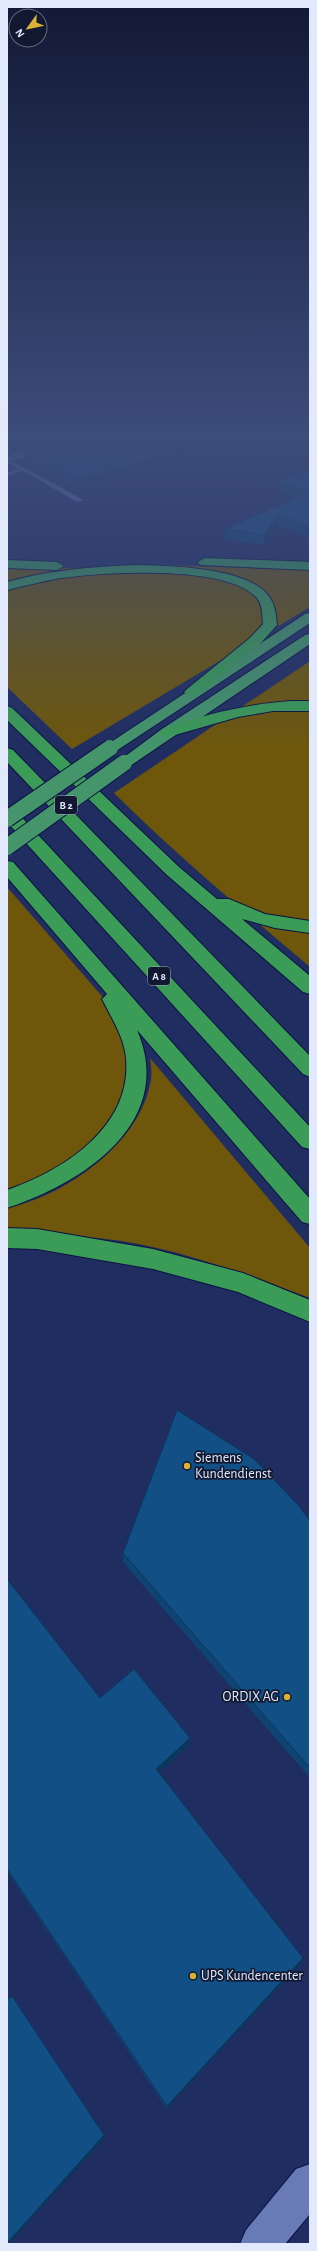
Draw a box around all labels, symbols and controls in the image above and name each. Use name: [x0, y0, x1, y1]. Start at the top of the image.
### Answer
north arrow: [8, 8, 48, 48]
text: N: [13, 27, 27, 39]
road number: B 2: [55, 796, 77, 814]
road number: A 8: [148, 967, 170, 985]
place label: Siemens Kundendienst: [195, 1451, 272, 1481]
marker: Siemens Kundendienst: [182, 1461, 192, 1471]
place label: ORDIX AG: [223, 1690, 279, 1704]
marker: ORDIX AG: [282, 1692, 292, 1702]
place label: UPS Kundencenter: [201, 1969, 303, 1983]
marker: UPS Kundencenter: [188, 1971, 198, 1981]

